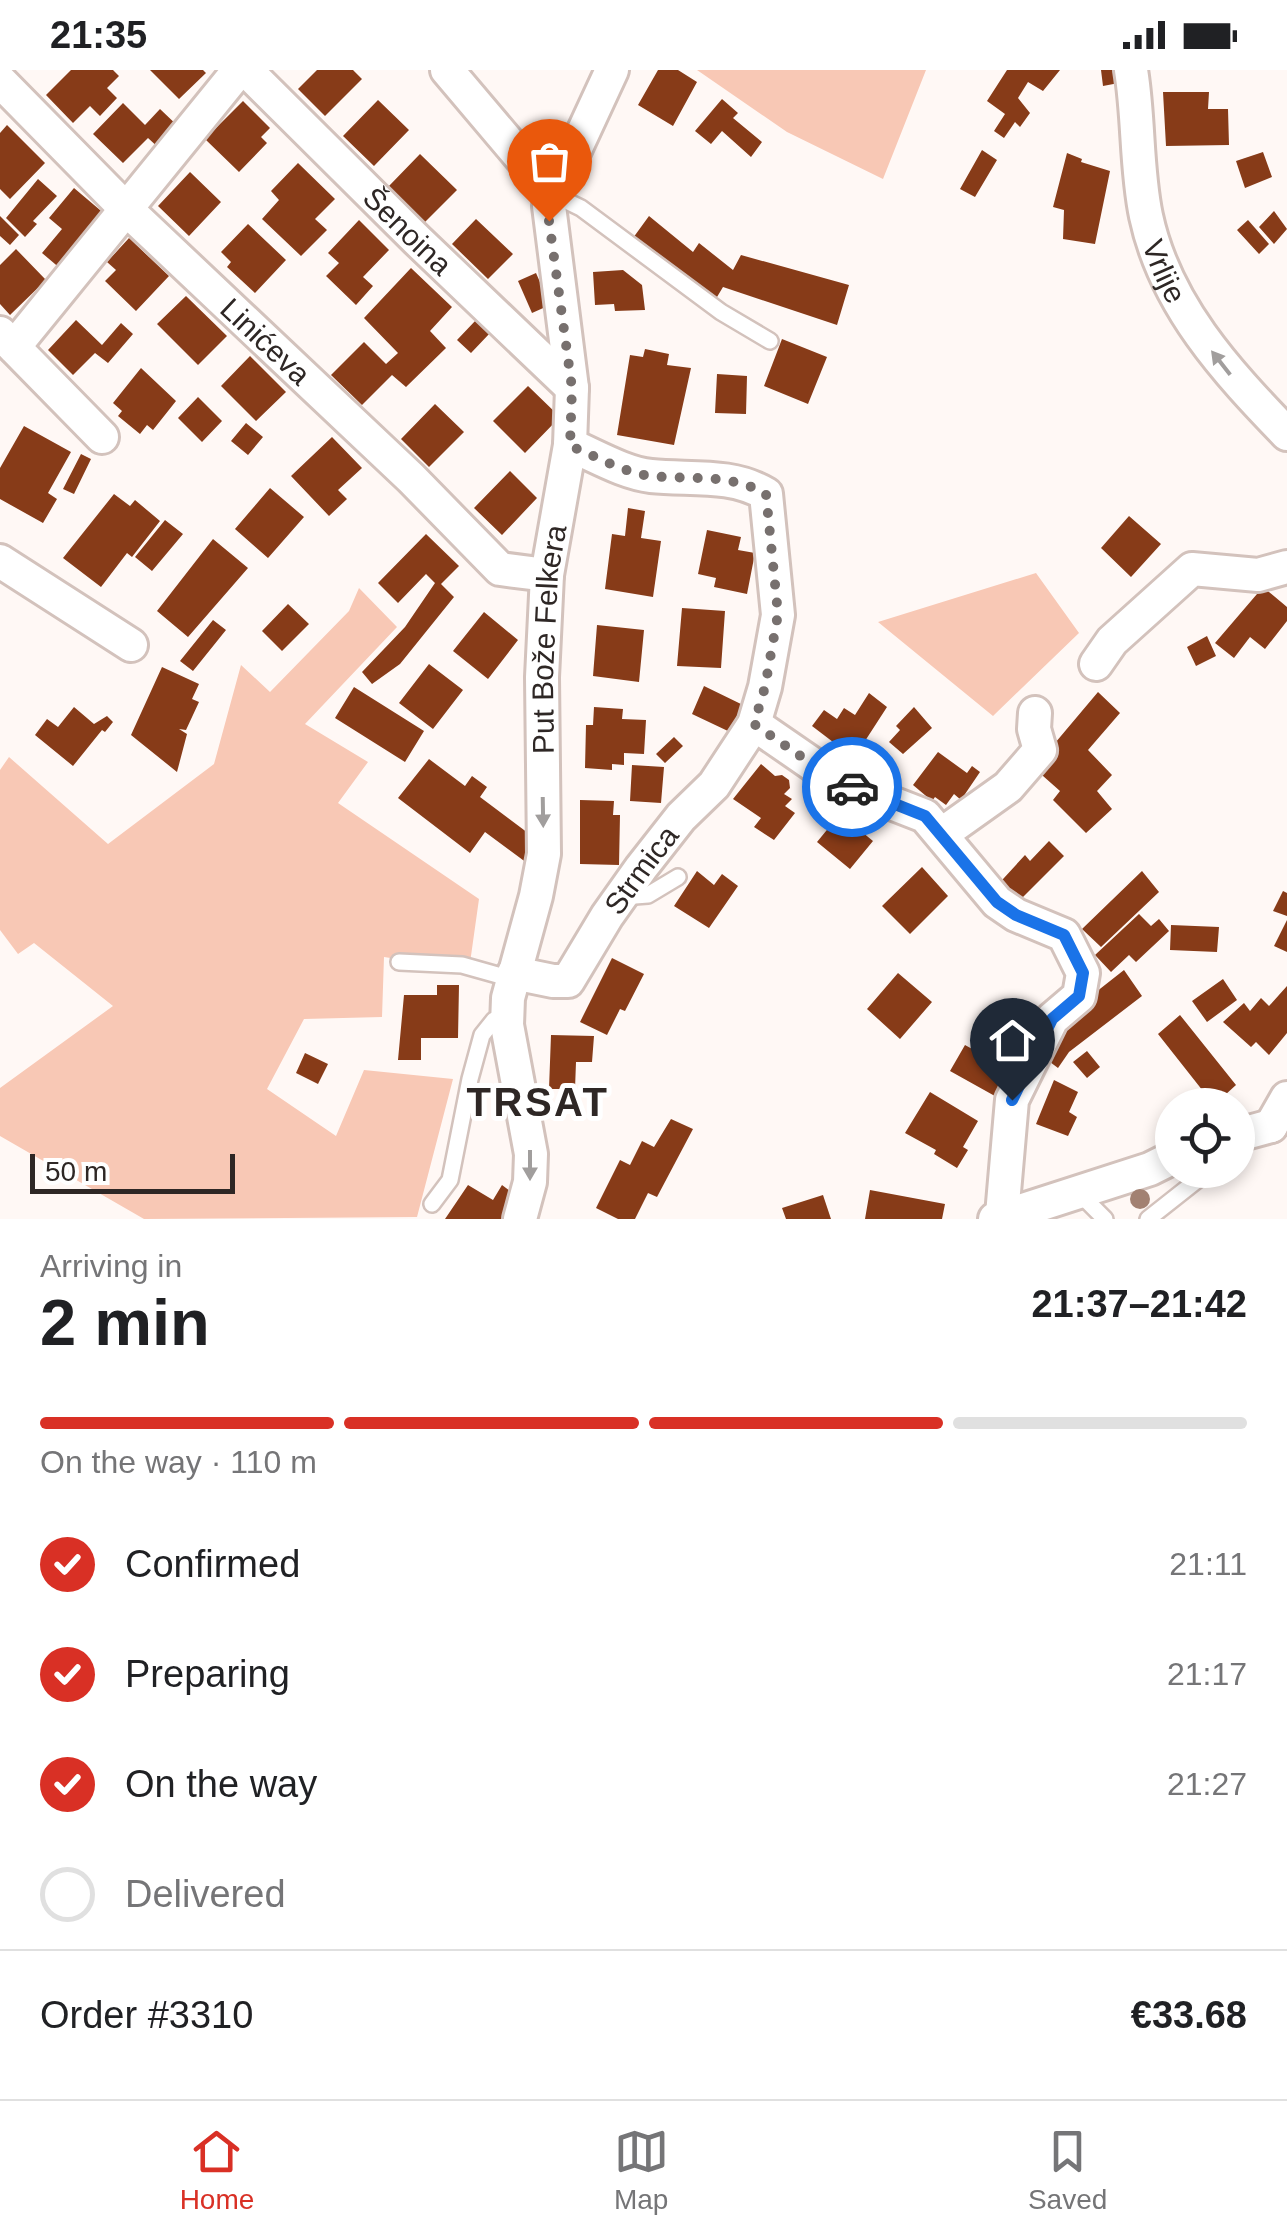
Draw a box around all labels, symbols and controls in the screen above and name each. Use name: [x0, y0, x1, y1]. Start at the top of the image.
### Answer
text: 21:35: [50, 14, 147, 56]
pin: [507, 119, 592, 222]
icon: bag: [522, 134, 577, 189]
street label: Šenoina: [357, 180, 459, 281]
street label: Vrlije: [1137, 235, 1193, 308]
street label: Linićeva: [215, 291, 318, 391]
one-way arrow: [1211, 350, 1232, 375]
street label: Put Bože Felkera: [525, 522, 572, 754]
courier: [802, 737, 902, 837]
icon: car: [825, 760, 880, 815]
one-way arrow: [535, 797, 551, 829]
street label: Strmica: [597, 819, 685, 920]
pin: [970, 998, 1055, 1101]
icon: home: [985, 1013, 1040, 1068]
district label: TRSAT: [467, 1080, 609, 1124]
map controls: [1155, 1088, 1255, 1188]
button: locate: [1155, 1088, 1255, 1188]
scale bar: [30, 1149, 235, 1194]
one-way arrow: [522, 1150, 538, 1182]
text: 50 m: [45, 1156, 107, 1187]
text: Arriving in: [40, 1248, 182, 1284]
text: 21:37–21:42: [1031, 1283, 1247, 1325]
text: 2 min: [40, 1286, 210, 1359]
text: On the way · 110 m: [40, 1444, 317, 1480]
icon: check: [40, 1537, 95, 1592]
text: Confirmed: [125, 1543, 300, 1585]
text: 21:11: [1169, 1546, 1247, 1582]
icon: check: [40, 1647, 95, 1702]
text: Preparing: [125, 1653, 290, 1695]
text: 21:17: [1167, 1656, 1247, 1692]
icon: check: [40, 1757, 95, 1812]
text: On the way: [125, 1763, 317, 1805]
text: 21:27: [1167, 1766, 1247, 1802]
text: Delivered: [125, 1873, 286, 1915]
text: Order #3310: [40, 1994, 253, 2036]
text: €33.68: [1131, 1994, 1247, 2036]
tab: Home: [180, 2124, 254, 2216]
tab: Map: [614, 2124, 669, 2216]
tab: Saved: [1028, 2124, 1107, 2216]

